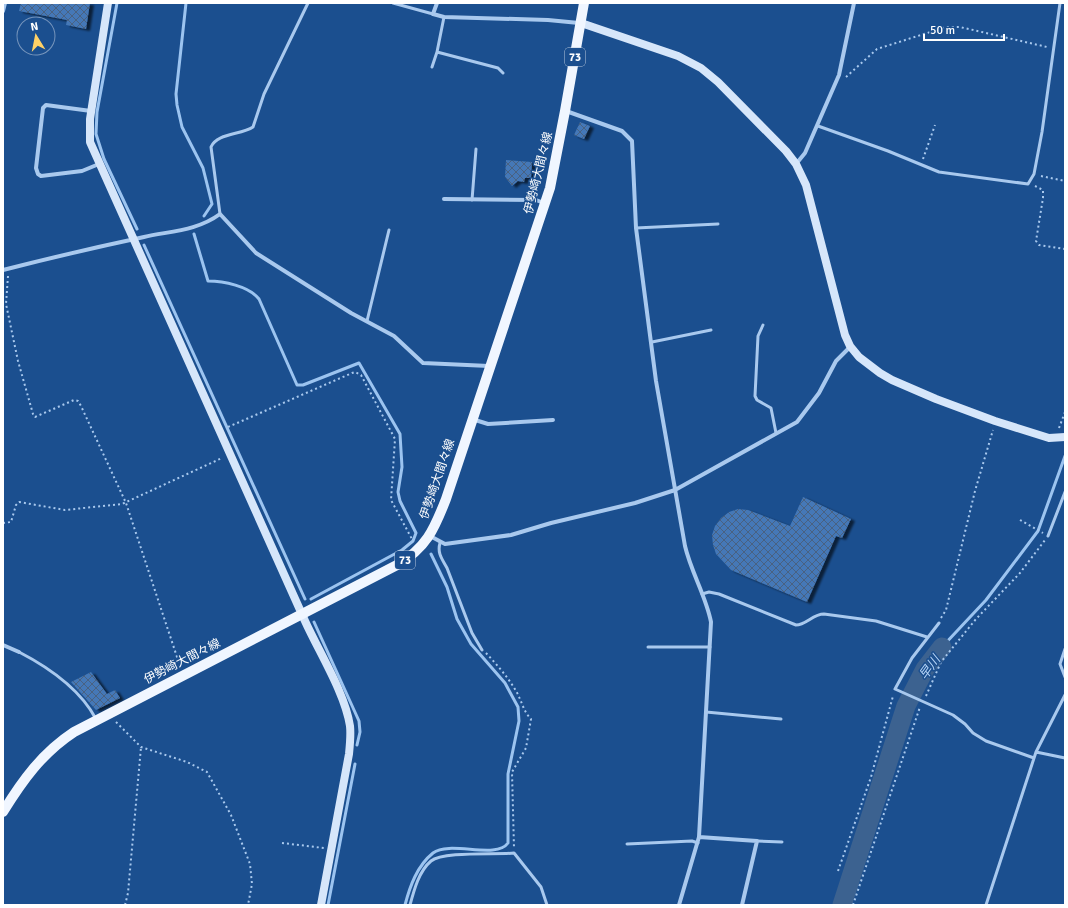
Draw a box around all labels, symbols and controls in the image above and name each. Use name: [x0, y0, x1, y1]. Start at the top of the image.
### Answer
north arrow: [16, 16, 56, 56]
scale bar: [924, 16, 1004, 42]
text: N: [29, 20, 39, 34]
text: 50 m: [930, 23, 955, 38]
road number: 73: [565, 48, 585, 66]
street label: 伊勢崎大間々線: [521, 131, 556, 216]
street label: 伊勢崎大間々線: [417, 437, 458, 521]
road number: 73: [395, 551, 415, 569]
street label: 伊勢崎大間々線: [141, 636, 223, 687]
water label: 早川: [916, 651, 945, 683]

